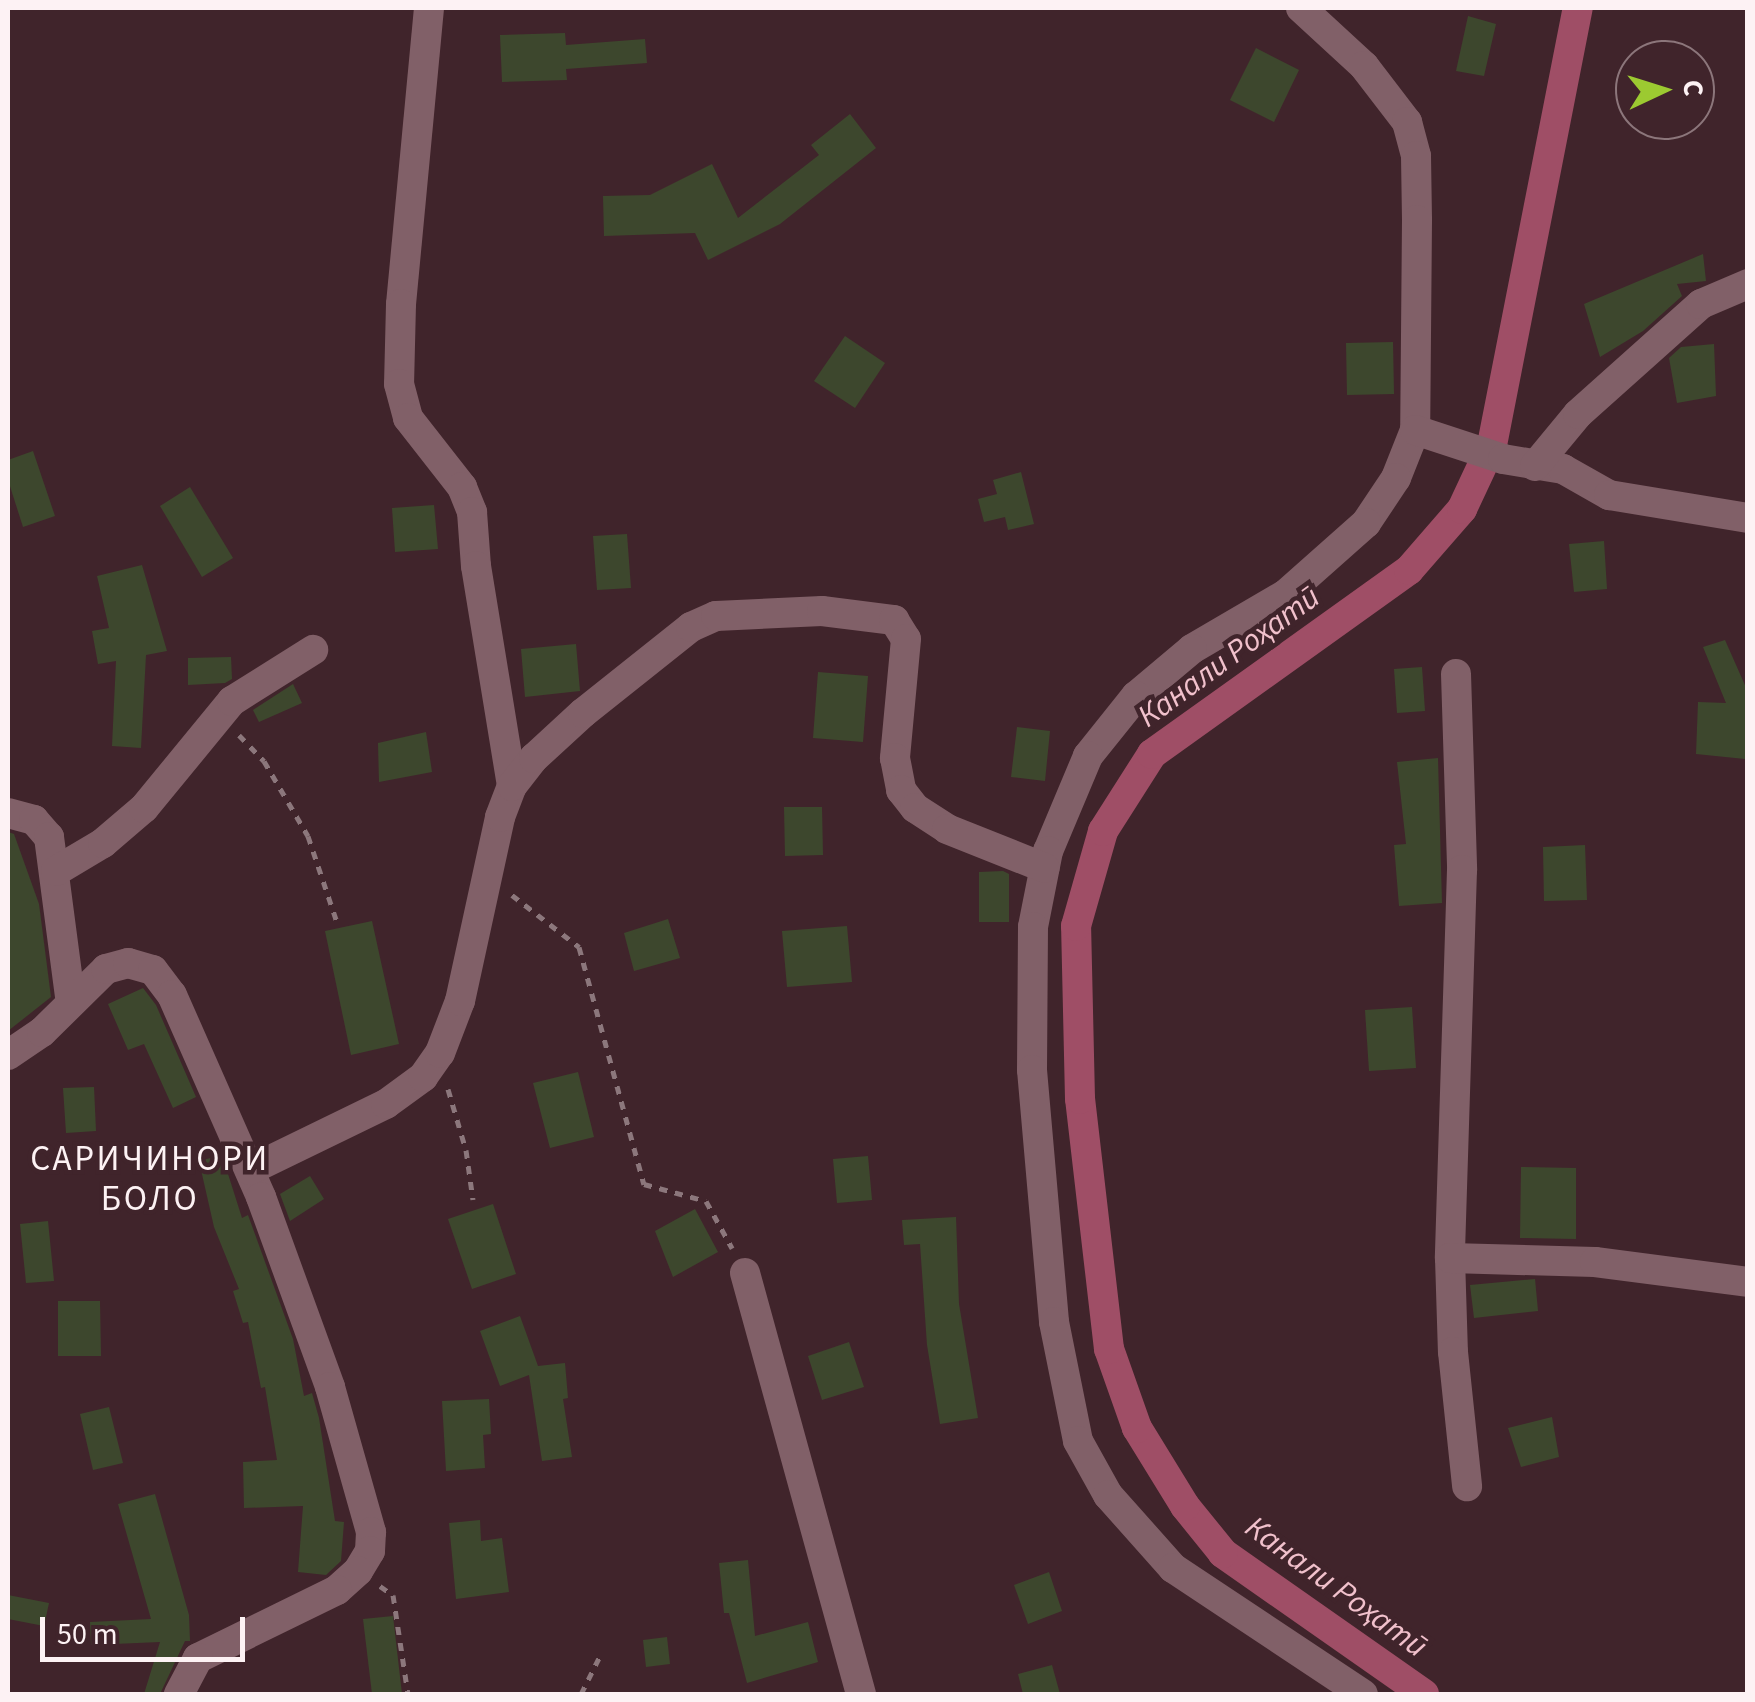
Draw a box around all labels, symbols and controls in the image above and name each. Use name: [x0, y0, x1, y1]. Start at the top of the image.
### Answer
north arrow: [1615, 40, 1715, 140]
text: С: [1672, 79, 1713, 98]
water label: Канали Роҳатӣ: [1131, 578, 1327, 736]
district label: САРИЧИНОРИ БОЛО: [30, 1138, 270, 1220]
water label: Канали Роҳатӣ: [1238, 1508, 1434, 1666]
scale bar: [45, 1597, 250, 1659]
text: 50 m: [57, 1613, 118, 1656]

